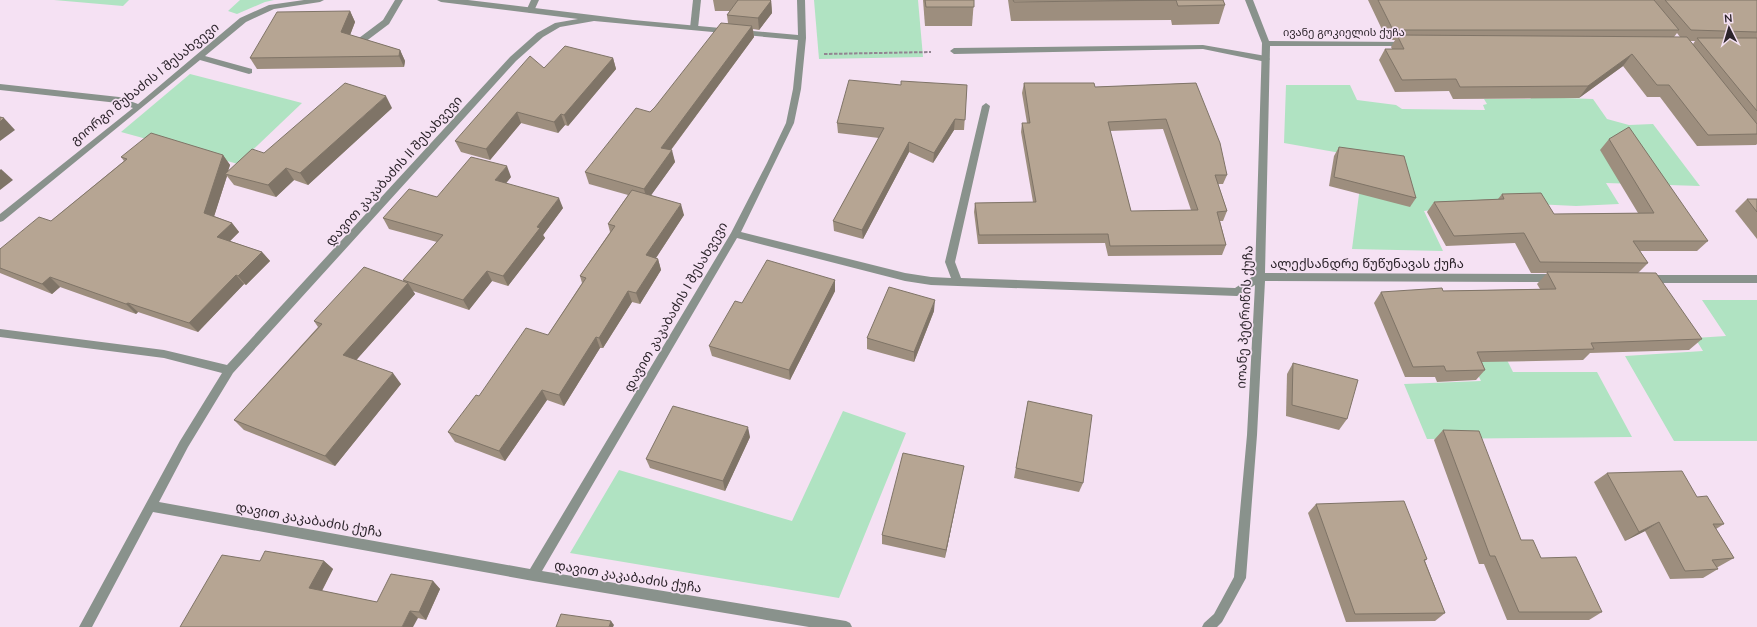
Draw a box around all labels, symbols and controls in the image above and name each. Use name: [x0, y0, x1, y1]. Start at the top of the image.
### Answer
north arrow: [1709, 8, 1749, 48]
text: N: [1723, 11, 1733, 26]
street label: გიორგი მუხაძის I შესახვევი: [67, 19, 223, 149]
street label: ივანე გოკიელის ქუჩა: [1283, 25, 1405, 40]
street label: დავით კაკაბაძის II შესახვევი: [322, 92, 466, 250]
street label: დავით კაკაბაძის I შესახვევი: [620, 219, 732, 395]
street label: იოანე პეტრიწის ქუჩა: [1232, 245, 1258, 389]
street label: ალექსანდრე წუწუნავას ქუჩა: [1270, 255, 1464, 273]
street label: დავით კაკაბაძის ქუჩა: [234, 498, 384, 542]
street label: დავით კაკაბაძის ქუჩა: [553, 556, 703, 598]

